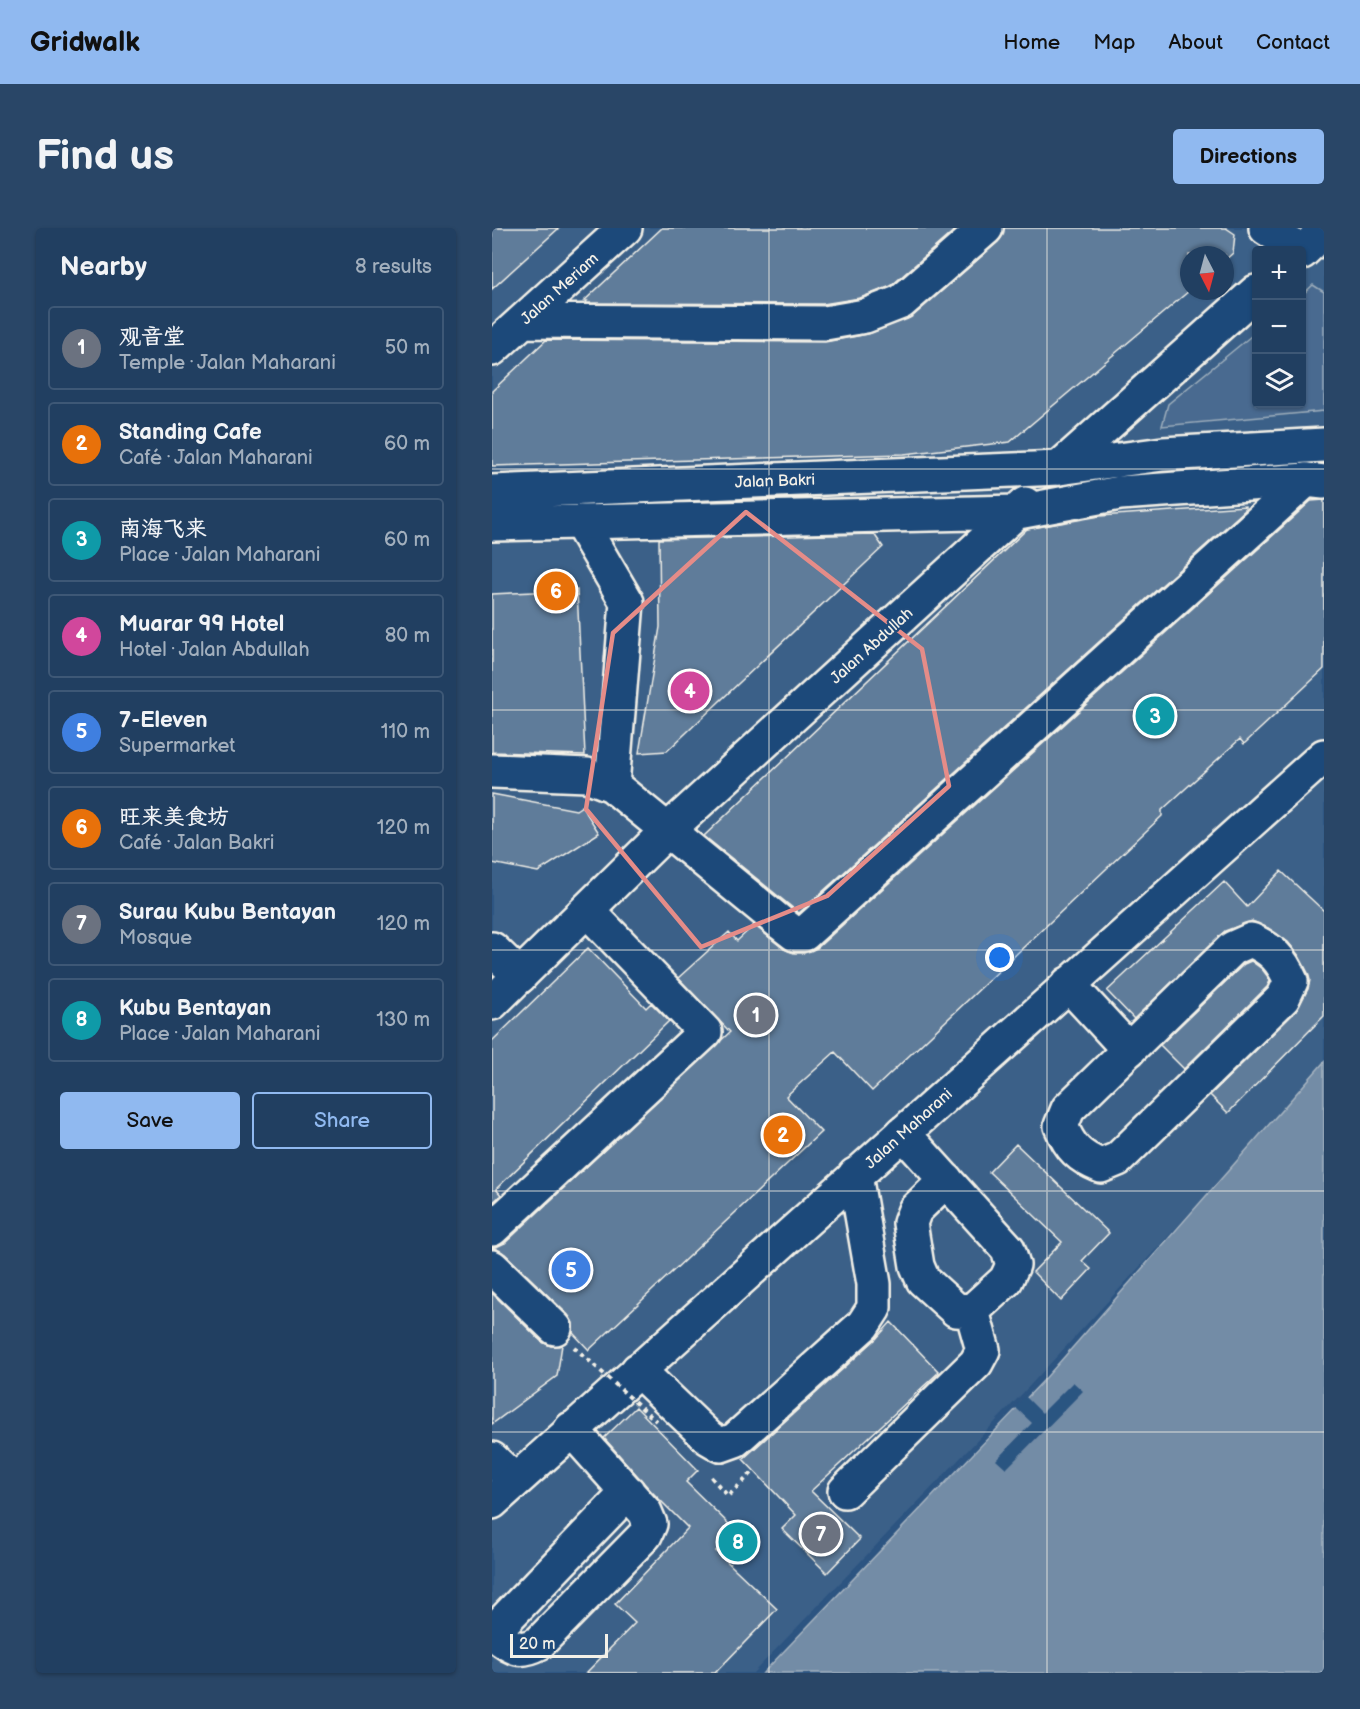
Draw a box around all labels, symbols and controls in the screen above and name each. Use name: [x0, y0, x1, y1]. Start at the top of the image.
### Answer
text: Gridwalk: [30, 26, 140, 59]
text: Home: [1003, 30, 1060, 55]
text: Map: [1093, 30, 1135, 55]
text: About: [1168, 30, 1223, 55]
text: Contact: [1256, 30, 1330, 55]
button: Directions: [1173, 129, 1324, 184]
text: Find us: [36, 131, 174, 182]
north arrow: [1180, 246, 1234, 300]
map controls: [1252, 246, 1306, 408]
button: +: [1252, 246, 1306, 300]
street label: Jalan Meriam: [517, 249, 603, 329]
text: Nearby: [60, 252, 147, 283]
text: 8 results: [355, 255, 432, 279]
button: −: [1252, 300, 1306, 354]
text: 观音堂: [119, 324, 185, 351]
text: 1: [77, 336, 86, 360]
text: 50 m: [385, 336, 430, 360]
text: Temple · Jalan Maharani: [119, 351, 336, 375]
button: layers: [1252, 354, 1306, 408]
text: Standing Cafe: [119, 419, 262, 446]
text: 2: [76, 432, 87, 456]
text: 60 m: [384, 432, 430, 456]
text: Café · Jalan Maharani: [119, 446, 313, 470]
street label: Jalan Bakri: [735, 471, 816, 492]
text: 南海飞来: [119, 516, 207, 543]
text: 3: [76, 528, 87, 552]
text: 60 m: [384, 528, 430, 552]
text: Place · Jalan Maharani: [119, 543, 320, 567]
pin: 6: [536, 568, 576, 614]
street label: Jalan Abdullah: [827, 604, 917, 688]
text: Muarar 99 Hotel: [119, 611, 284, 638]
text: 4: [76, 624, 87, 648]
text: 80 m: [385, 624, 430, 648]
text: Hotel · Jalan Abdullah: [119, 638, 310, 662]
pin: 4: [670, 668, 710, 714]
pin: 3: [1136, 694, 1174, 738]
text: 7-Eleven: [119, 707, 208, 734]
text: 5: [76, 720, 87, 744]
text: 110 m: [381, 720, 430, 744]
text: Supermarket: [119, 734, 235, 758]
text: 旺来美食坊: [119, 804, 229, 831]
text: 6: [75, 816, 88, 840]
text: 120 m: [377, 816, 430, 840]
text: Café · Jalan Bakri: [119, 831, 274, 855]
text: Surau Kubu Bentayan: [119, 899, 336, 926]
text: 7: [76, 912, 87, 936]
text: 120 m: [377, 912, 430, 936]
text: Mosque: [119, 926, 192, 950]
your location: [985, 943, 1014, 972]
pin: 1: [736, 992, 776, 1038]
text: Kubu Bentayan: [119, 995, 271, 1022]
text: 8: [75, 1008, 88, 1032]
text: 130 m: [376, 1008, 430, 1032]
text: Place · Jalan Maharani: [119, 1022, 320, 1046]
street label: Jalan Maharani: [861, 1085, 957, 1173]
button: Save: [60, 1092, 240, 1149]
button: Share: [252, 1092, 432, 1149]
pin: 2: [764, 1112, 802, 1158]
pin: 5: [552, 1248, 590, 1292]
pin: 7: [802, 1512, 840, 1556]
pin: 8: [718, 1520, 758, 1564]
scale bar: [510, 1631, 608, 1658]
text: 20 m: [519, 1635, 555, 1654]

